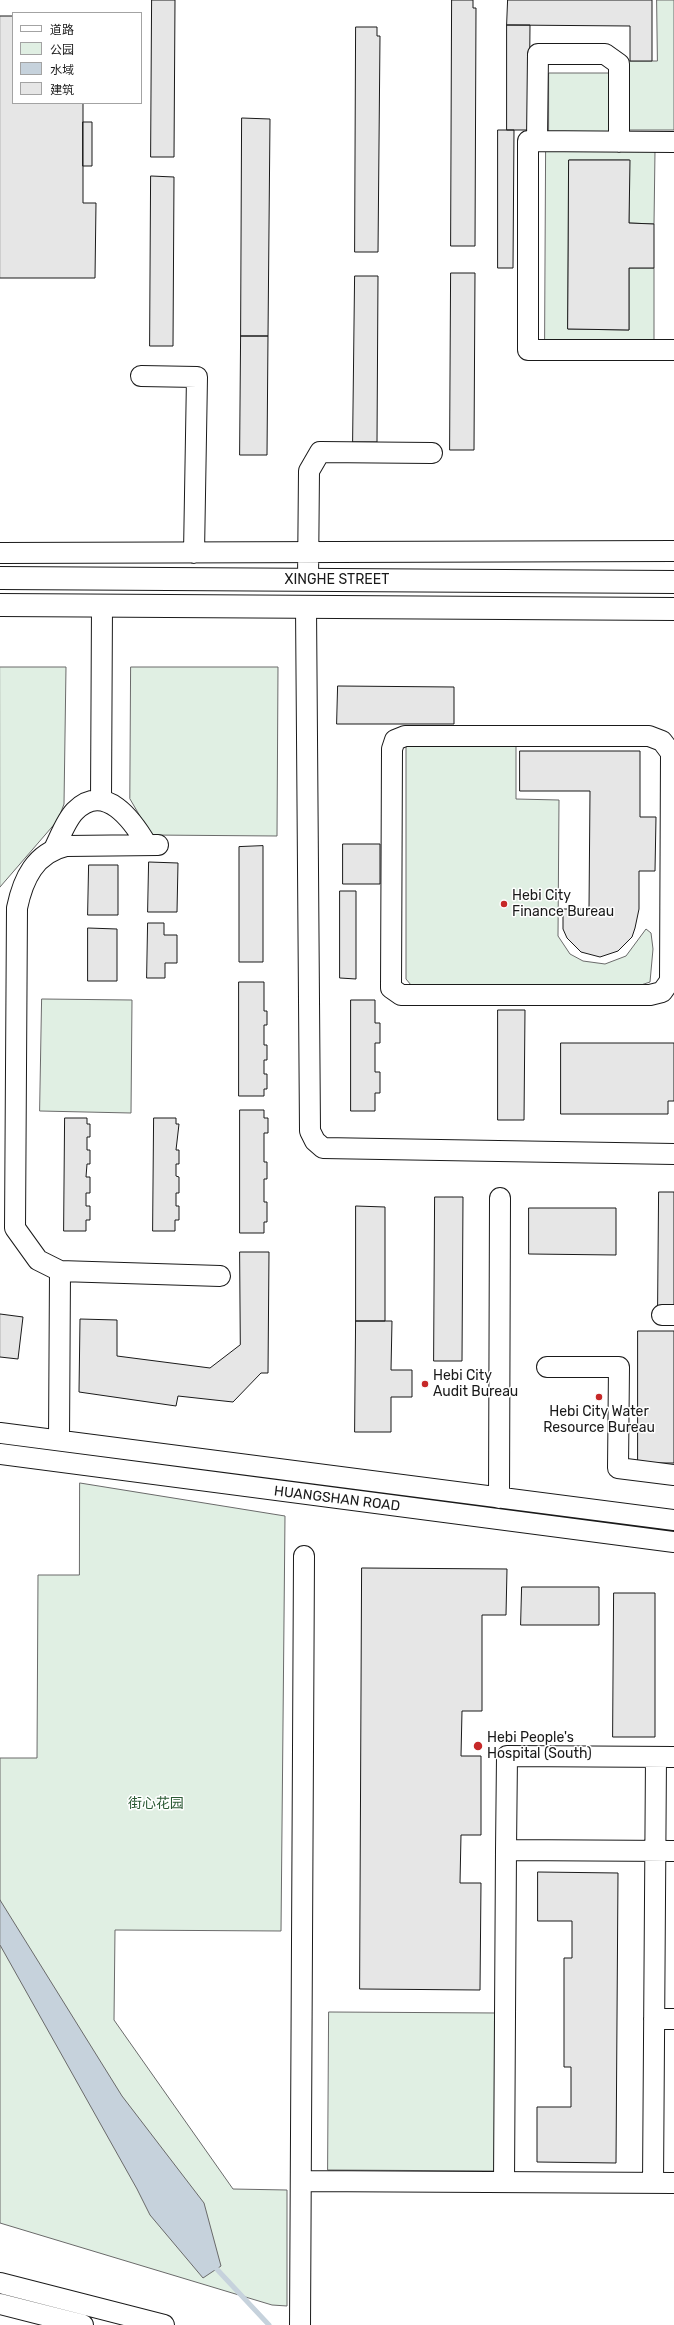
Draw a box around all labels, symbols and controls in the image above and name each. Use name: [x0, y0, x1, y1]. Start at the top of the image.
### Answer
legend: [12, 12, 142, 104]
text: 道路: [50, 23, 74, 37]
text: 公园: [50, 43, 74, 57]
text: 水域: [50, 63, 74, 77]
text: 建筑: [50, 83, 74, 97]
street label: XINGHE STREET: [285, 572, 389, 588]
place label: Hebi City Finance Bureau: [512, 888, 614, 920]
marker: Hebi City Finance Bureau: [499, 899, 509, 909]
place label: Hebi City Audit Bureau: [433, 1368, 518, 1400]
marker: Hebi City Audit Bureau: [420, 1379, 430, 1389]
marker: Hebi City Water Resource Bureau: [594, 1392, 604, 1402]
place label: Hebi City Water Resource Bureau: [543, 1404, 655, 1436]
street label: HUANGSHAN ROAD: [273, 1483, 401, 1515]
place label: Hebi People's Hospital (South): [487, 1730, 592, 1762]
marker: Hebi People's Hospital (South): [472, 1740, 484, 1752]
park label: 街心花园: [128, 1796, 184, 1812]

